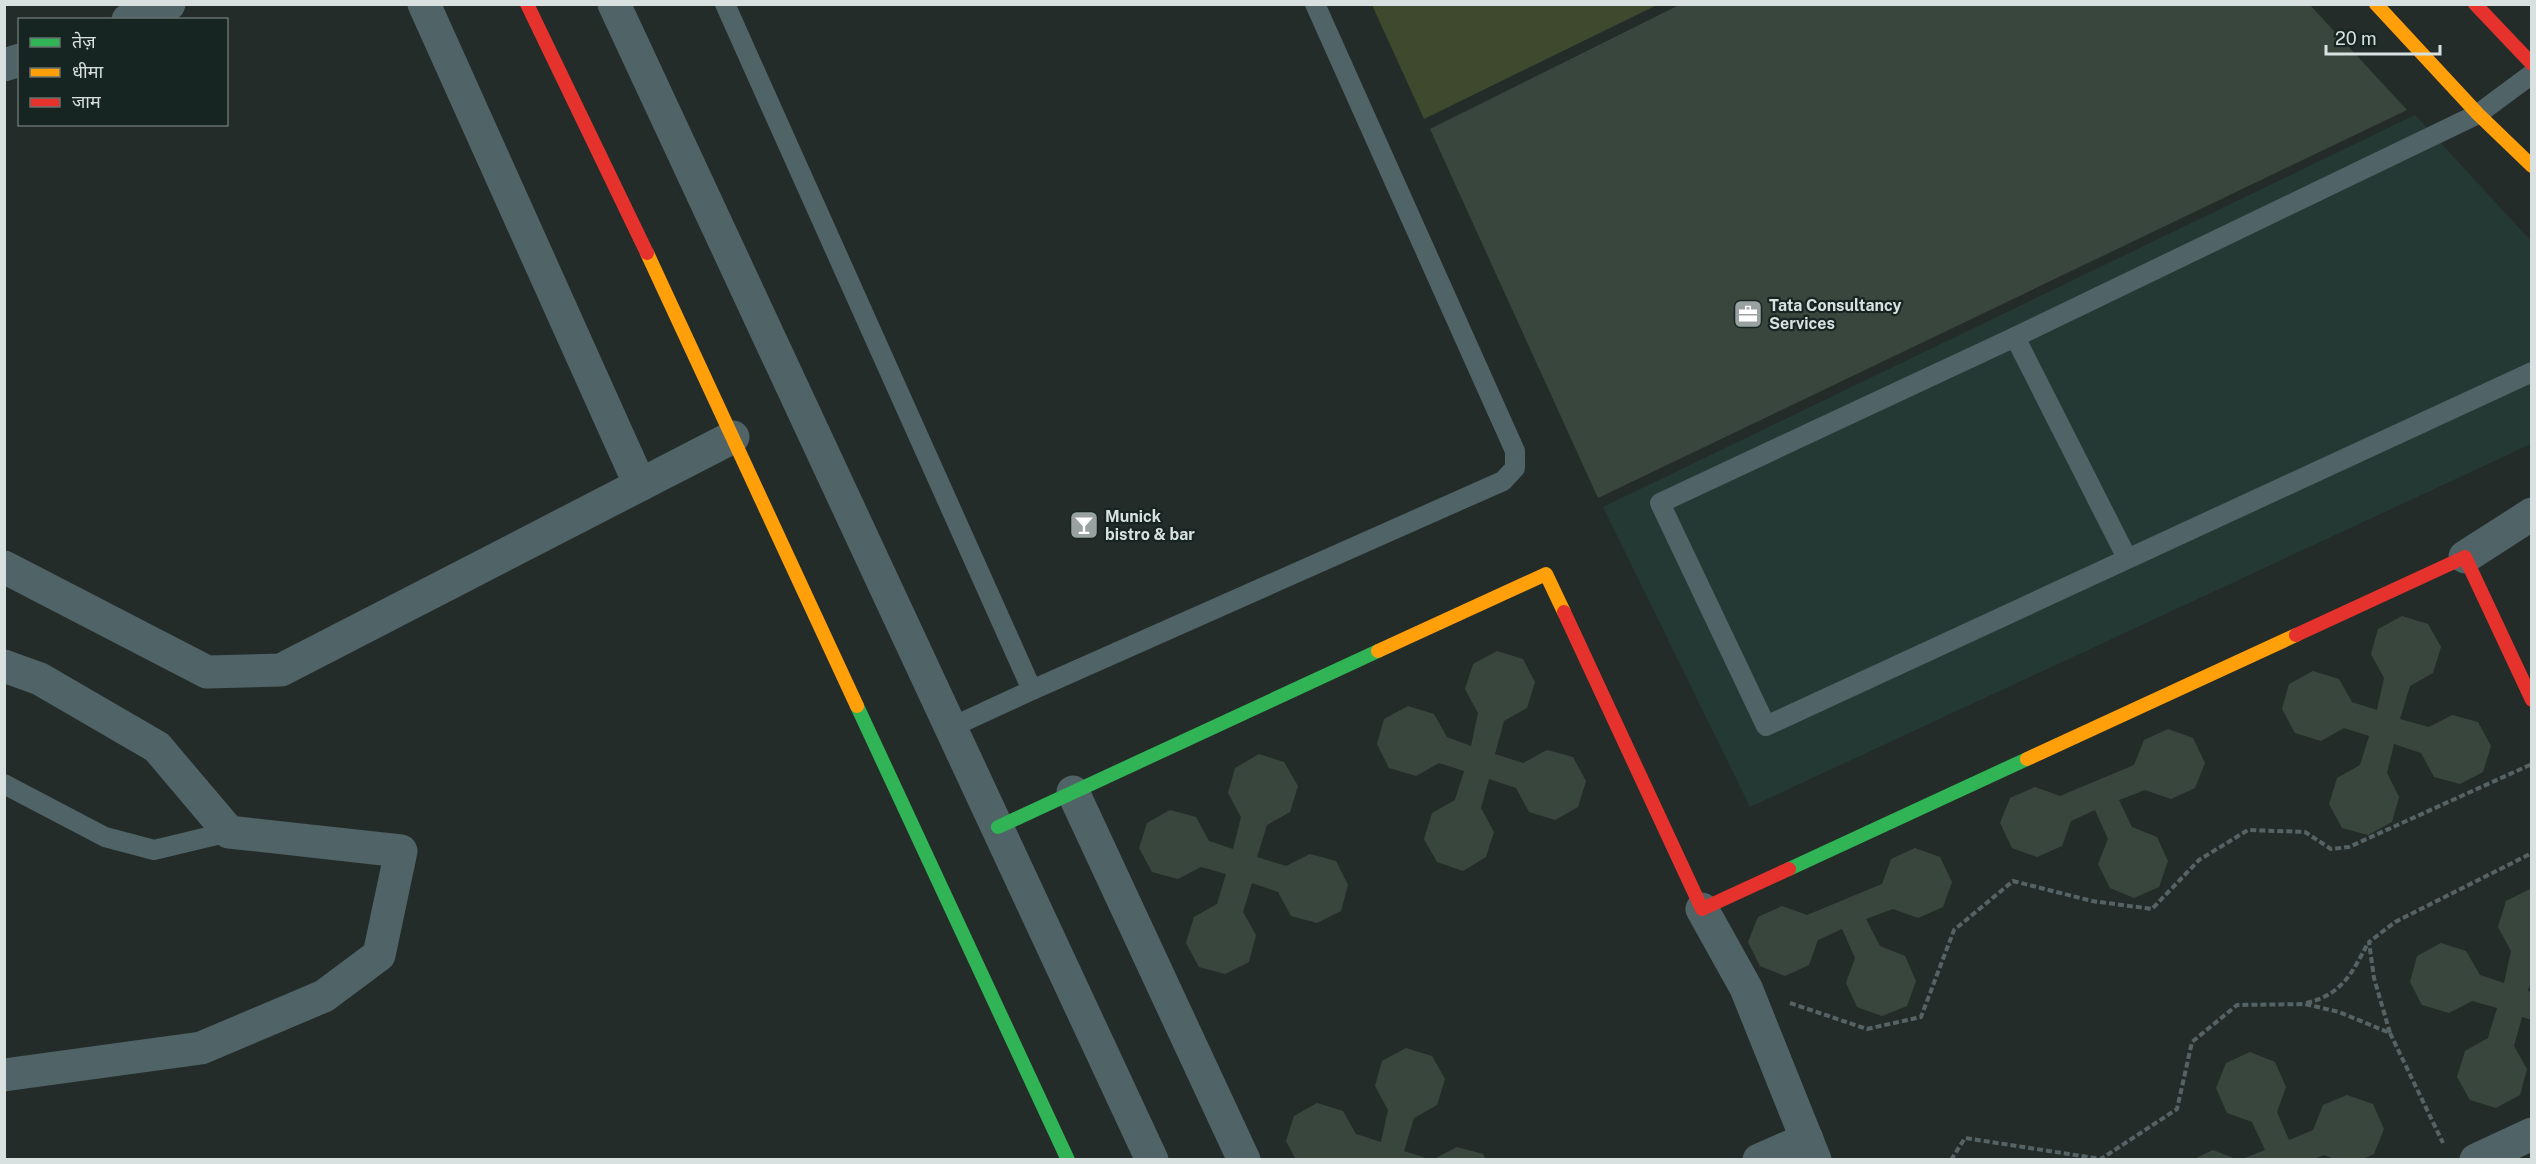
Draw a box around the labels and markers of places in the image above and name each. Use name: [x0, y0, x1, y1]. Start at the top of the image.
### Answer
place label: Tata Consultancy Services: [1769, 296, 1902, 333]
office icon: Tata Consultancy Services: [1732, 298, 1764, 330]
place label: Munick bistro & bar: [1105, 507, 1195, 544]
bar icon: Munick bistro & bar: [1068, 509, 1100, 541]

